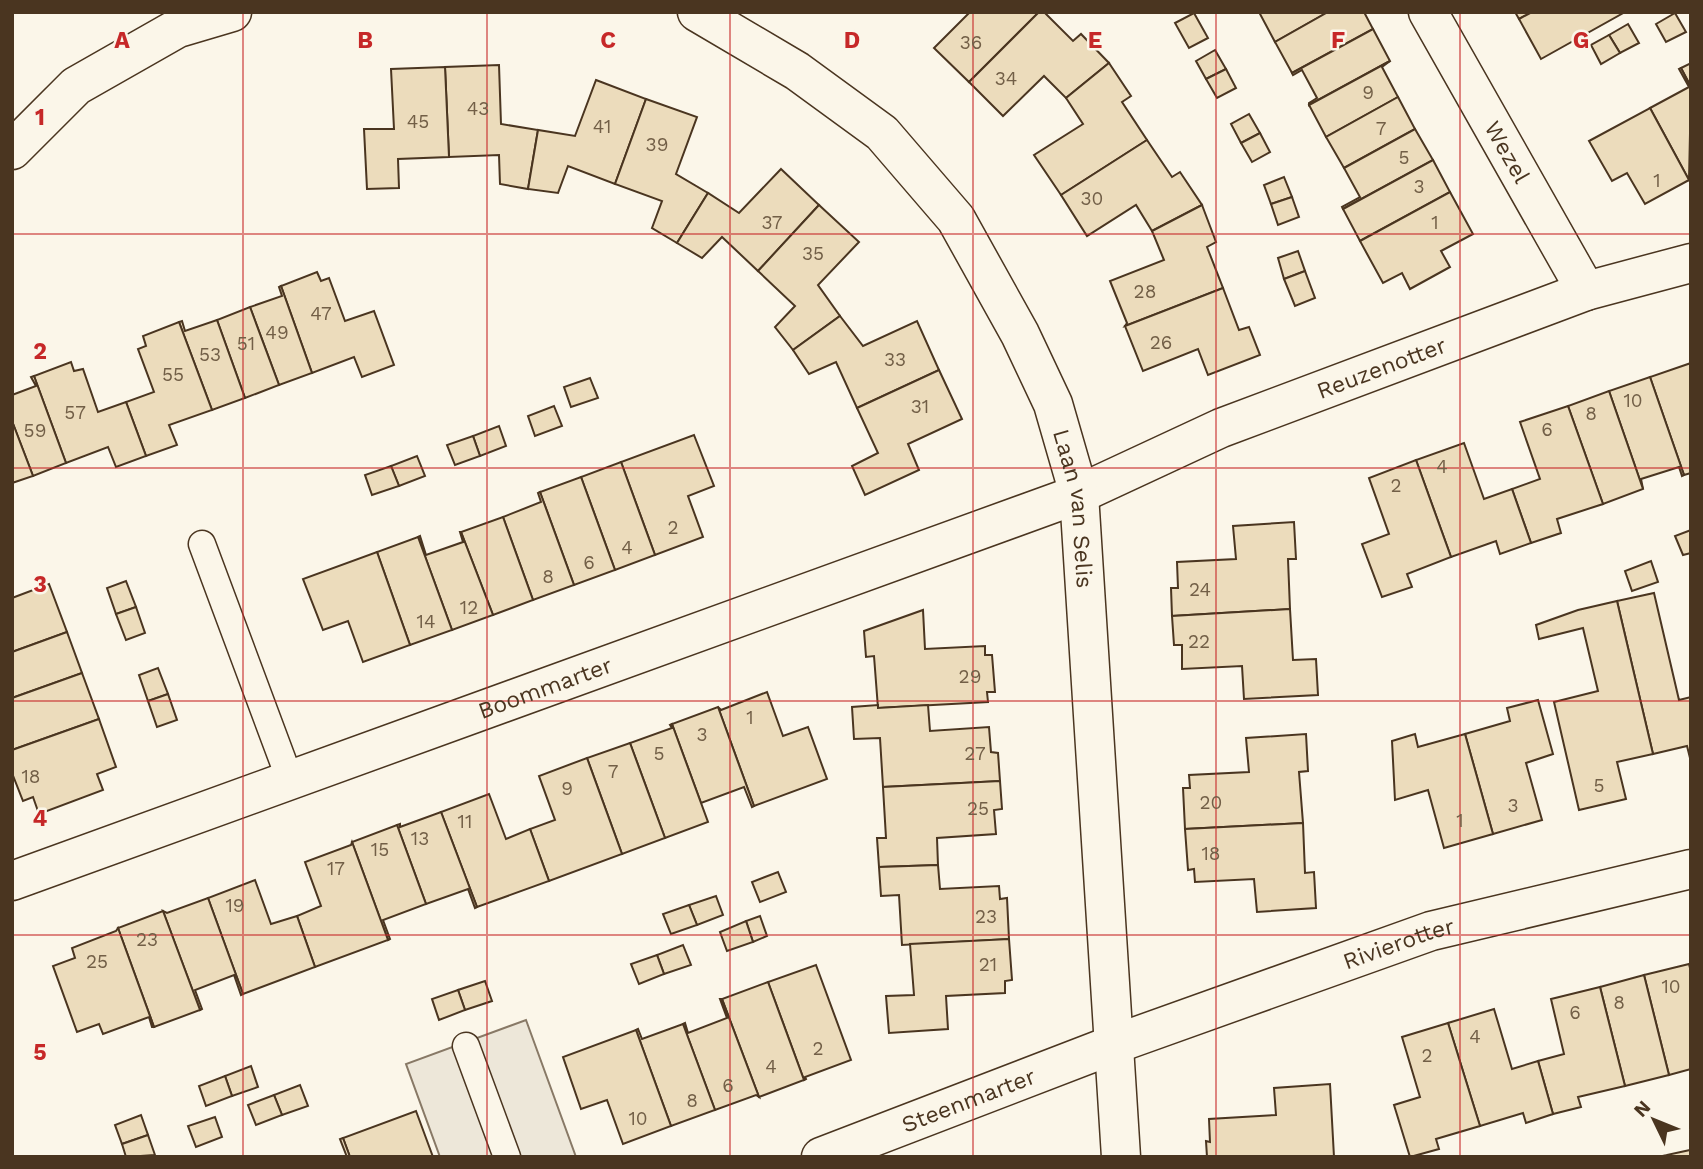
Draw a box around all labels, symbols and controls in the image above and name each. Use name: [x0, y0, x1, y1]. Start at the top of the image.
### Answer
text: A: [114, 27, 130, 54]
text: B: [357, 27, 373, 54]
text: C: [600, 27, 616, 54]
text: D: [844, 27, 860, 54]
text: E: [1088, 27, 1102, 54]
text: F: [1331, 27, 1345, 54]
text: G: [1573, 27, 1589, 54]
house number: 36: [960, 31, 982, 54]
house number: 34: [995, 67, 1017, 90]
house number: 9: [1362, 81, 1374, 104]
house number: 43: [467, 97, 489, 120]
text: 1: [35, 104, 45, 131]
house number: 45: [407, 110, 429, 133]
house number: 41: [593, 115, 611, 138]
street label: Wezel: [1479, 116, 1536, 188]
house number: 7: [1376, 117, 1386, 140]
house number: 39: [646, 133, 668, 156]
house number: 5: [1398, 146, 1410, 169]
house number: 1: [1653, 169, 1661, 192]
house number: 3: [1413, 175, 1425, 198]
house number: 30: [1081, 187, 1103, 210]
house number: 37: [762, 211, 782, 234]
house number: 1: [1431, 211, 1439, 234]
house number: 35: [802, 242, 824, 265]
house number: 28: [1134, 280, 1156, 303]
house number: 47: [310, 302, 332, 325]
house number: 49: [265, 321, 289, 344]
house number: 26: [1150, 331, 1172, 354]
street label: Reuzenotter: [1313, 331, 1450, 404]
house number: 51: [237, 332, 255, 355]
text: 2: [33, 338, 47, 365]
house number: 53: [199, 343, 221, 366]
house number: 33: [884, 348, 906, 371]
house number: 55: [162, 363, 184, 386]
house number: 10: [1623, 389, 1643, 412]
house number: 31: [911, 395, 929, 418]
house number: 57: [64, 401, 86, 424]
house number: 8: [1585, 402, 1597, 425]
house number: 6: [1541, 418, 1553, 441]
house number: 59: [24, 419, 46, 442]
street label: Laan van Selis: [1047, 426, 1098, 589]
house number: 4: [1436, 455, 1448, 478]
house number: 2: [1390, 474, 1402, 497]
house number: 2: [667, 516, 679, 539]
house number: 4: [621, 536, 633, 559]
house number: 6: [583, 551, 595, 574]
house number: 8: [542, 565, 554, 588]
text: 3: [33, 571, 47, 598]
house number: 24: [1189, 578, 1211, 601]
house number: 12: [460, 596, 478, 619]
house number: 14: [416, 610, 436, 633]
house number: 22: [1188, 630, 1210, 653]
street label: Boommarter: [474, 651, 616, 724]
house number: 29: [959, 665, 981, 688]
house number: 1: [746, 706, 754, 729]
house number: 3: [696, 723, 708, 746]
house number: 5: [653, 742, 665, 765]
house number: 27: [964, 742, 986, 765]
house number: 7: [608, 760, 618, 783]
house number: 18: [21, 765, 41, 788]
house number: 5: [1593, 774, 1605, 797]
house number: 9: [561, 777, 573, 800]
house number: 20: [1200, 791, 1222, 814]
house number: 3: [1507, 794, 1519, 817]
house number: 25: [967, 797, 989, 820]
text: 4: [33, 805, 48, 832]
house number: 1: [1456, 809, 1464, 832]
house number: 11: [458, 810, 472, 833]
house number: 13: [411, 827, 429, 850]
house number: 15: [371, 838, 389, 861]
house number: 18: [1201, 842, 1221, 865]
house number: 17: [327, 857, 345, 880]
house number: 19: [225, 894, 245, 917]
house number: 23: [975, 905, 997, 928]
street label: Rivierotter: [1339, 912, 1457, 975]
house number: 23: [136, 928, 158, 951]
house number: 25: [86, 950, 108, 973]
house number: 21: [979, 953, 997, 976]
house number: 10: [1661, 975, 1681, 998]
house number: 8: [1613, 991, 1625, 1014]
house number: 6: [1569, 1001, 1581, 1024]
house number: 4: [1469, 1025, 1481, 1048]
house number: 2: [812, 1037, 824, 1060]
text: 5: [33, 1039, 47, 1066]
house number: 2: [1421, 1044, 1433, 1067]
house number: 4: [765, 1055, 777, 1078]
street label: Steenmarter: [898, 1062, 1039, 1138]
house number: 6: [722, 1074, 734, 1097]
north arrow: [1619, 1085, 1689, 1155]
house number: 8: [686, 1089, 698, 1112]
text: N: [1629, 1096, 1655, 1122]
house number: 10: [628, 1107, 648, 1130]

